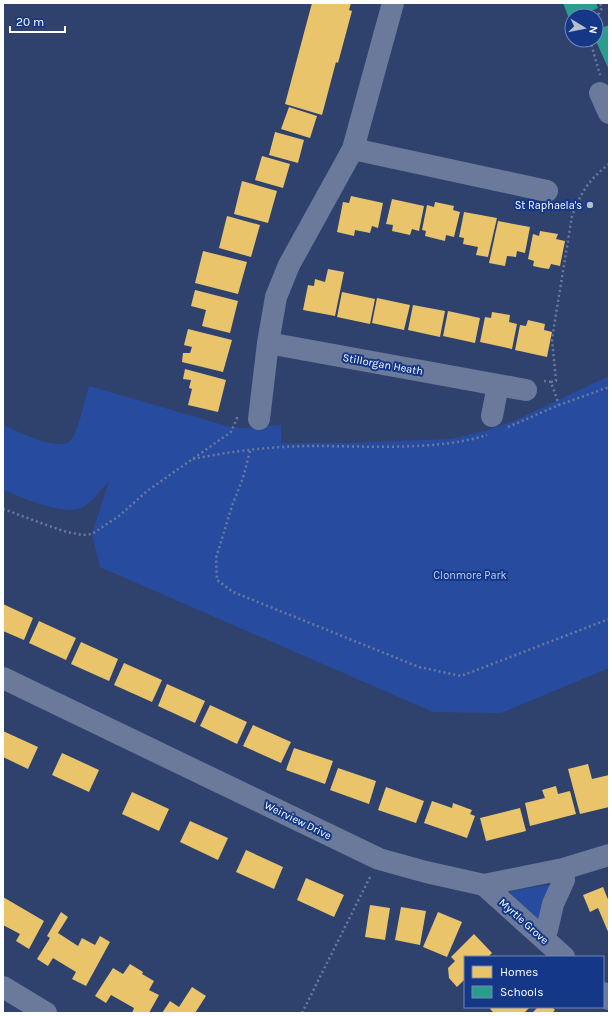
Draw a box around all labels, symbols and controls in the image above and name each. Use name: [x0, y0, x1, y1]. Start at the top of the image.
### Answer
scale bar: [10, 8, 65, 34]
north arrow: [564, 8, 604, 48]
text: 20 m: [16, 15, 44, 29]
text: N: [586, 25, 600, 35]
place label: St Raphaela's: [515, 199, 582, 212]
marker: St Raphaela's: [585, 200, 595, 210]
street label: Stillorgan Heath: [342, 351, 424, 378]
park label: Clonmore Park: [433, 569, 507, 582]
street label: Weirview Drive: [262, 799, 334, 842]
street label: Myrtle Grove: [496, 896, 551, 947]
legend: [464, 956, 604, 1008]
text: Homes: [500, 965, 538, 979]
text: Schools: [500, 985, 543, 999]

